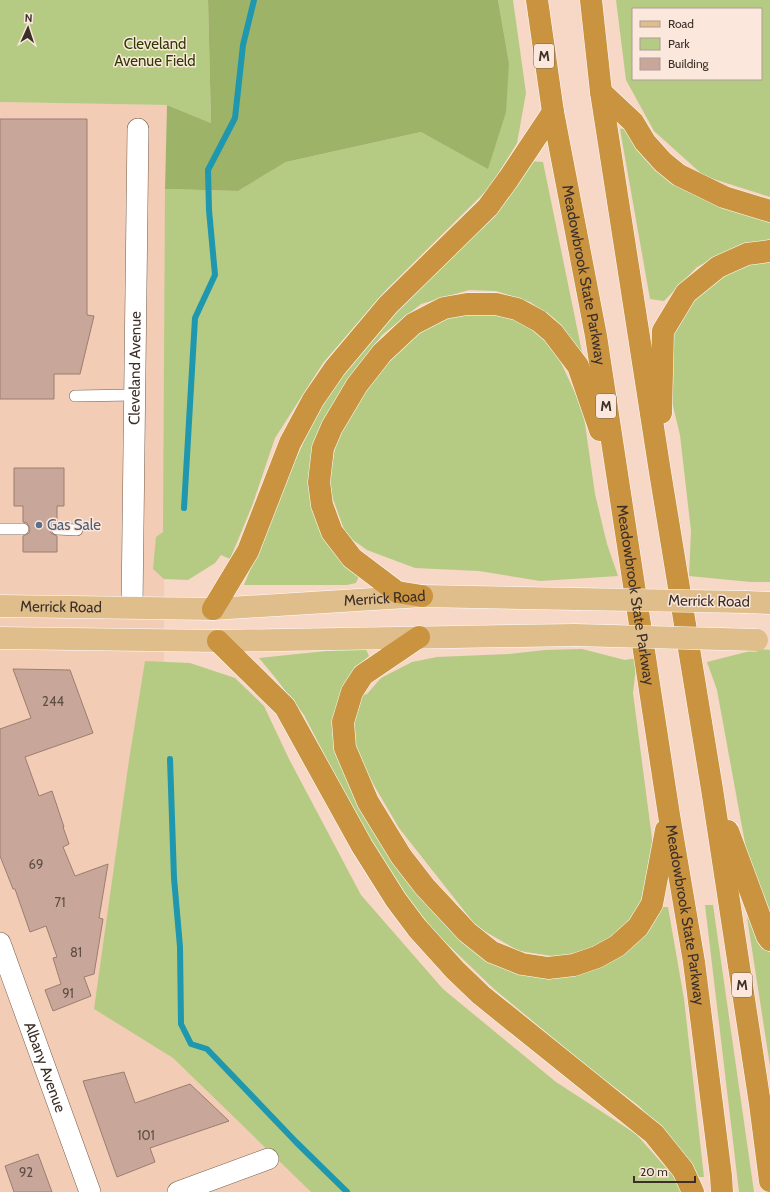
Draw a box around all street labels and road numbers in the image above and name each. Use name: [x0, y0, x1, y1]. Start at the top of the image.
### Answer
road number: M: [534, 44, 554, 68]
street label: Meadowbrook State Parkway: [558, 183, 609, 367]
street label: Cleveland Avenue: [125, 311, 145, 425]
road number: M: [596, 394, 616, 418]
street label: Meadowbrook State Parkway: [613, 503, 658, 687]
street label: Merrick Road: [343, 587, 426, 610]
street label: Merrick Road: [668, 591, 750, 611]
street label: Merrick Road: [20, 597, 102, 616]
street label: Meadowbrook State Parkway: [662, 823, 708, 1007]
road number: M: [732, 973, 752, 997]
street label: Albany Avenue: [20, 1019, 70, 1115]

